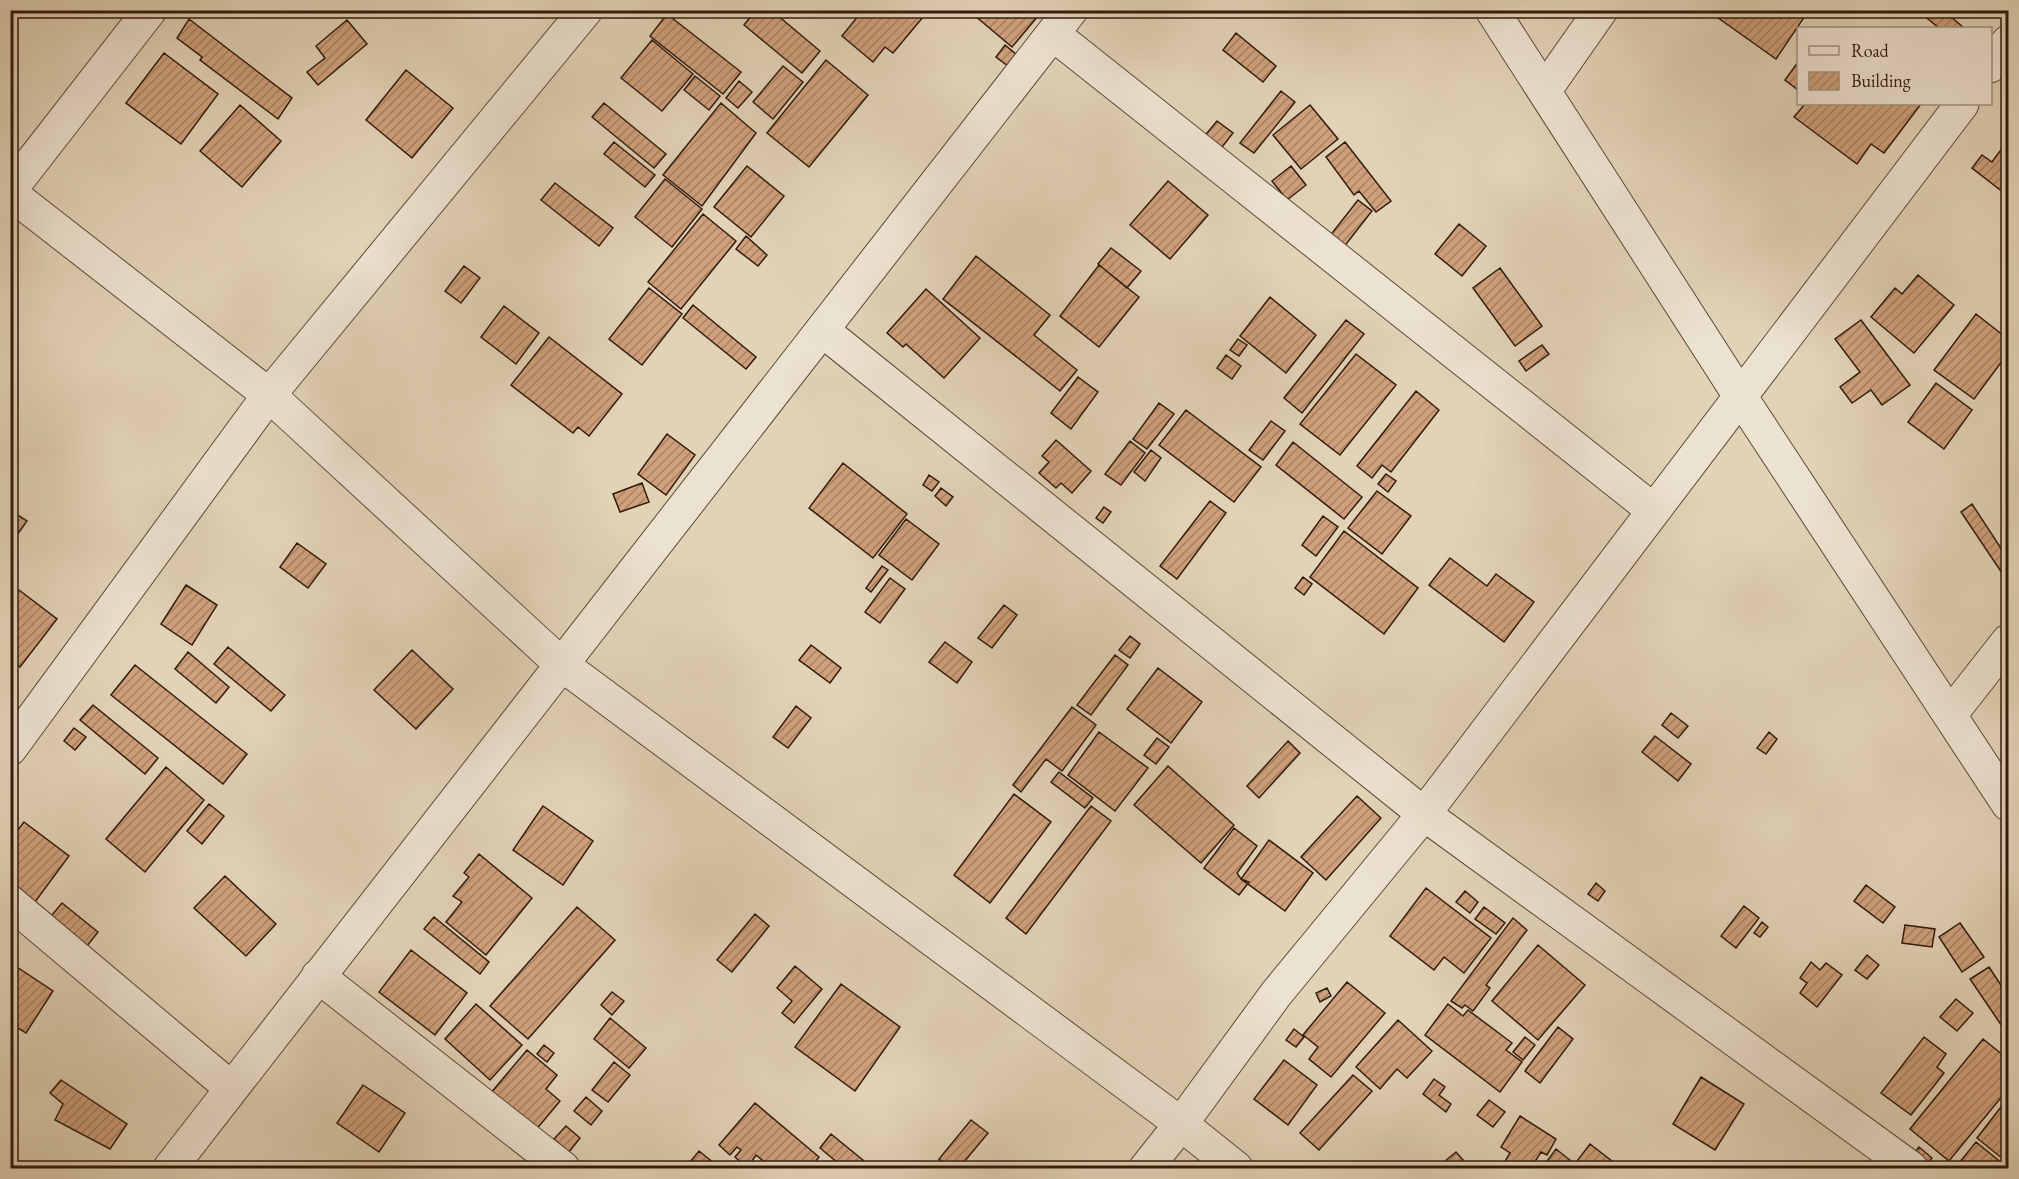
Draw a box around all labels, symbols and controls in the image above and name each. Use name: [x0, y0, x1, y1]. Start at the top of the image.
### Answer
legend: [1797, 27, 1992, 105]
text: Road: [1851, 39, 1890, 62]
text: Building: [1851, 69, 1911, 92]

